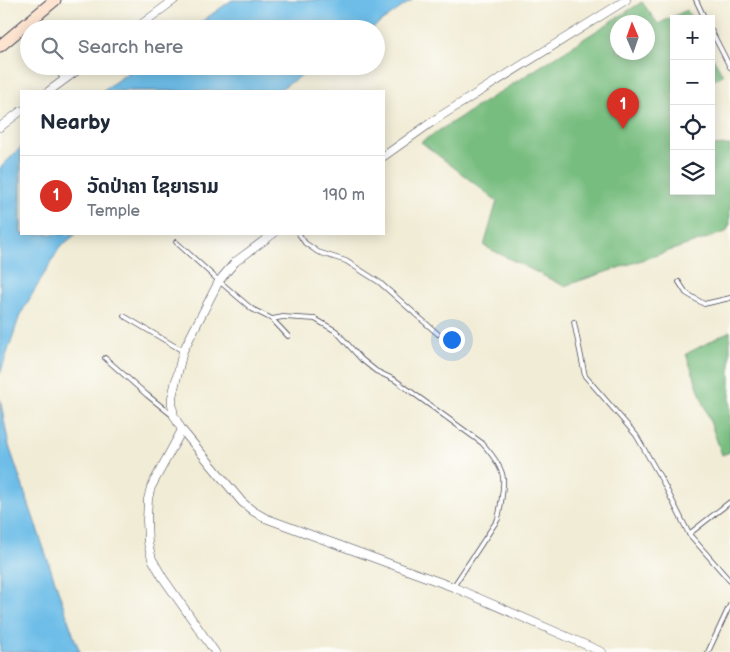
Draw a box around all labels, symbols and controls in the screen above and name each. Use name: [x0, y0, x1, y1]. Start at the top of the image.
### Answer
north arrow: [610, 15, 655, 60]
map controls: [670, 15, 715, 195]
button: +: [670, 15, 715, 60]
search box: [20, 20, 385, 75]
icon: search: [38, 34, 66, 62]
text: Search here: [78, 36, 183, 59]
button: −: [670, 60, 715, 105]
pin: 1: [607, 88, 639, 129]
button: locate: [670, 105, 715, 150]
text: Nearby: [40, 110, 110, 135]
button: layers: [670, 150, 715, 195]
text: ວັດປ່າຄາ ໄຊຍາຣາມ: [87, 176, 219, 199]
text: 1: [53, 186, 59, 205]
text: 190 m: [323, 186, 365, 205]
text: Temple: [87, 202, 140, 221]
your location: [439, 327, 465, 353]

